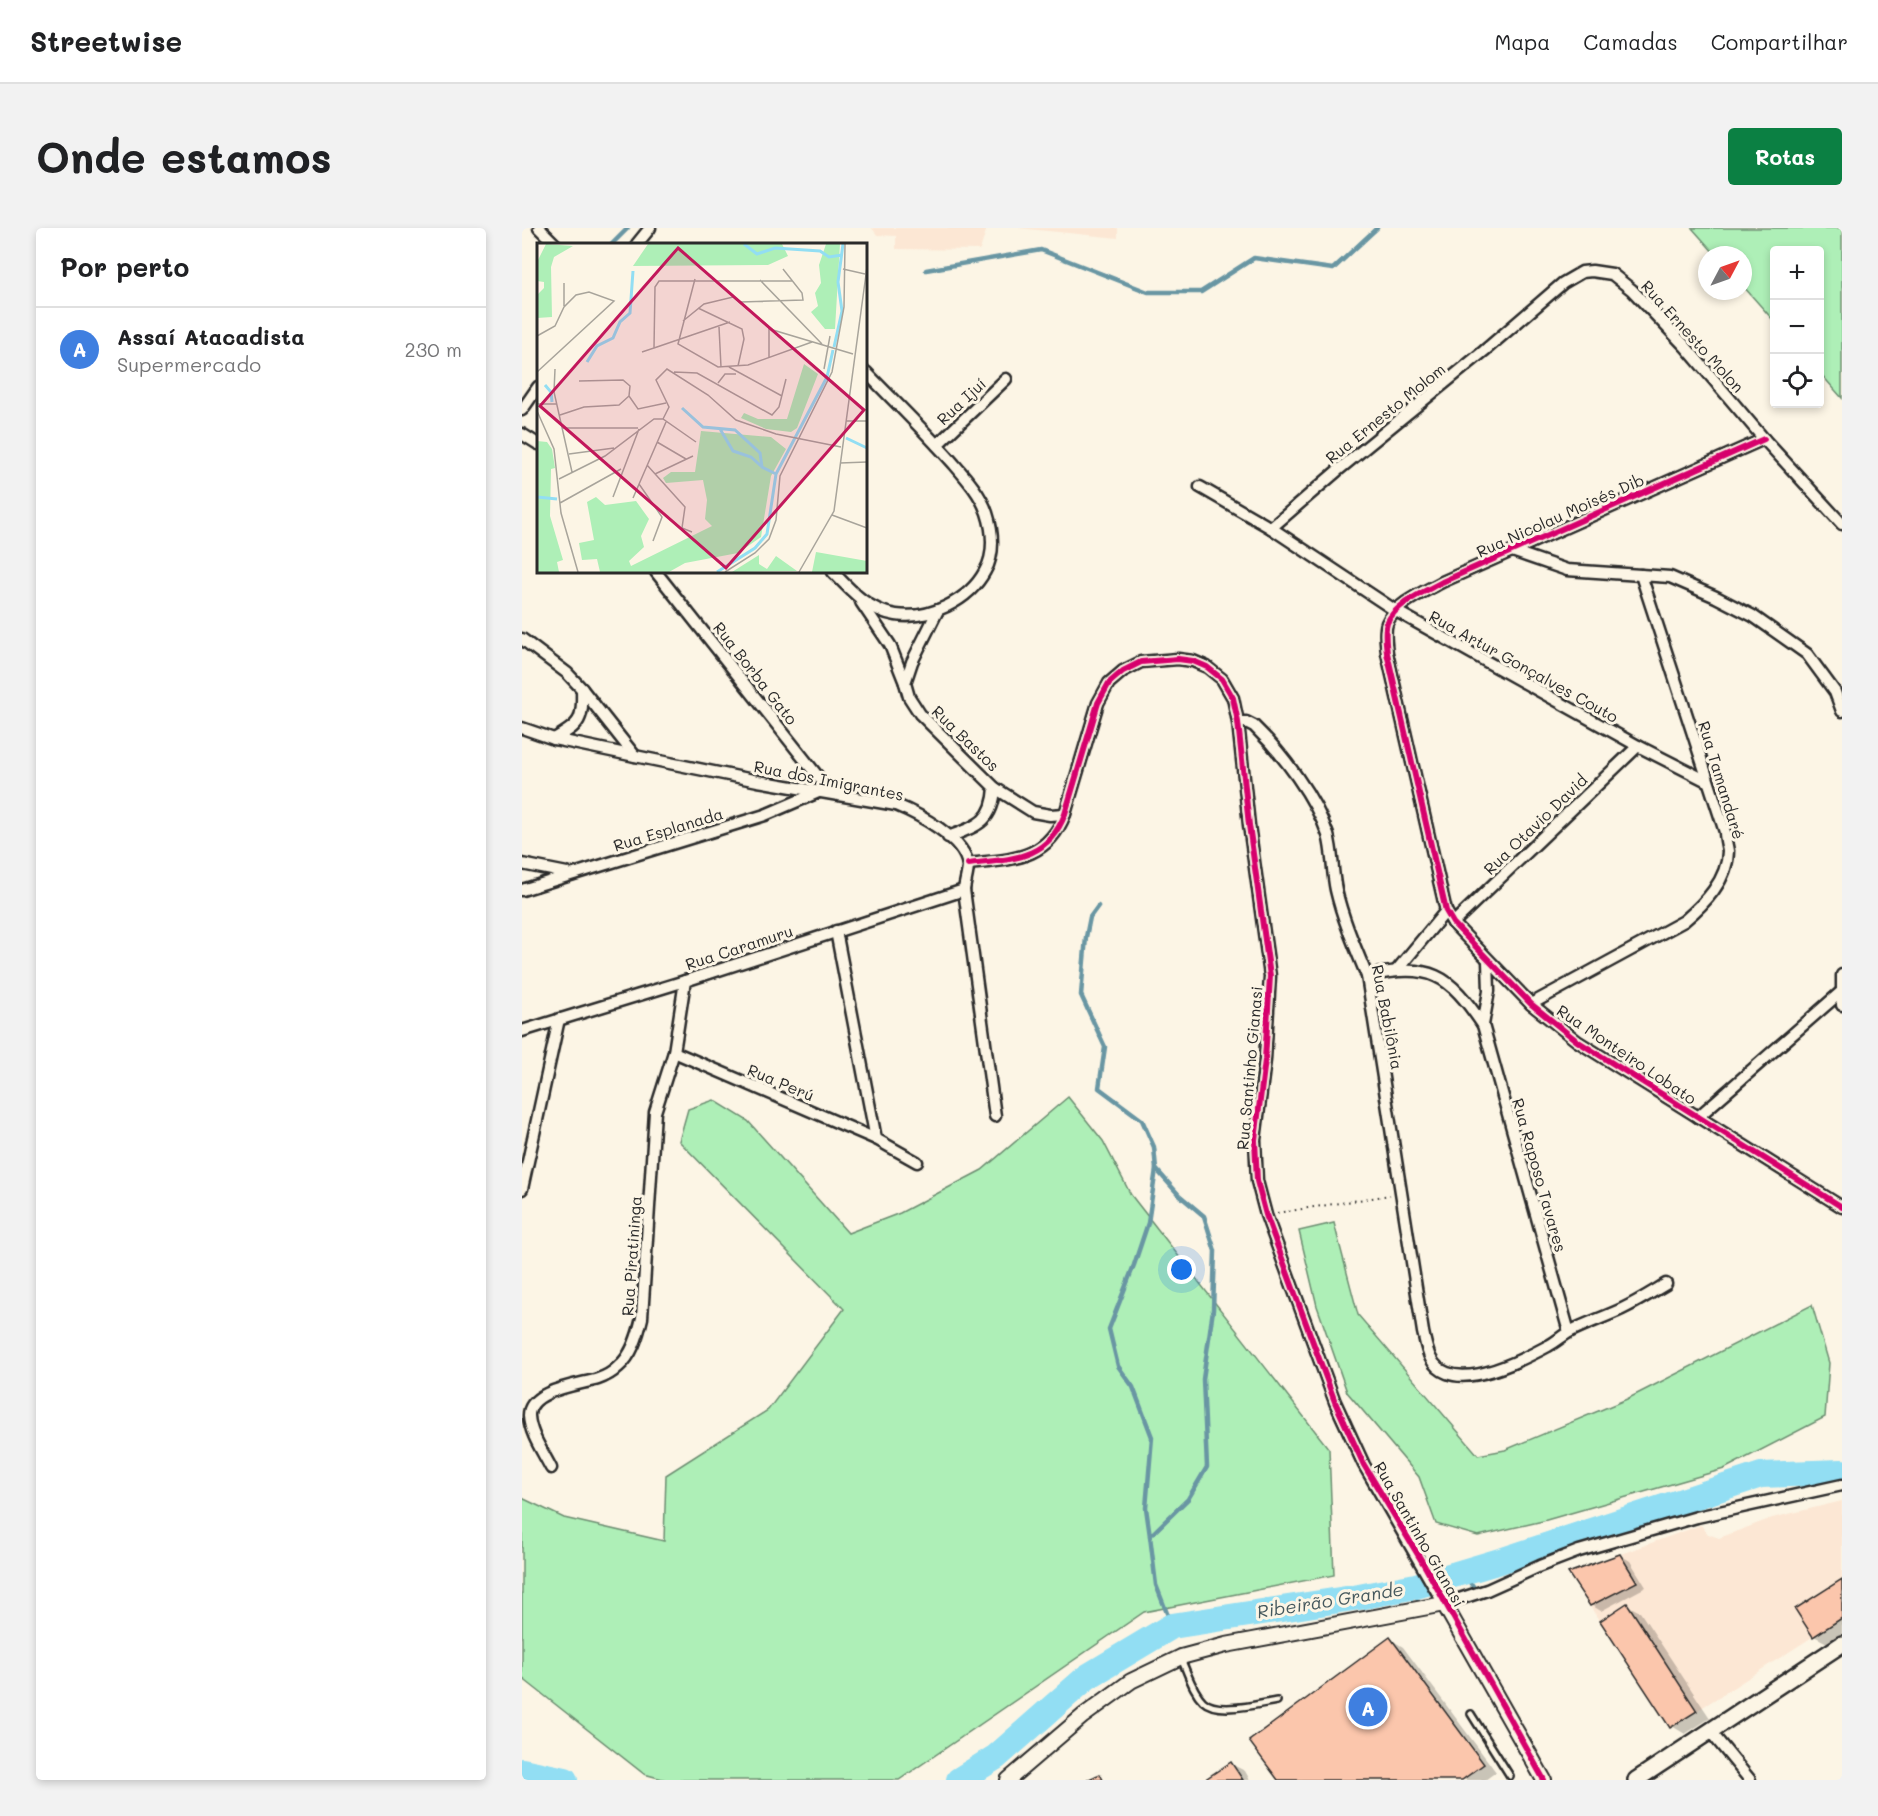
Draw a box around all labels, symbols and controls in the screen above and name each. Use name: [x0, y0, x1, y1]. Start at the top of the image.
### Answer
text: Streetwise: [30, 23, 182, 59]
text: Mapa: [1494, 28, 1550, 55]
text: Camadas: [1583, 28, 1678, 55]
text: Compartilhar: [1711, 28, 1848, 55]
button: Rotas: [1728, 128, 1842, 185]
text: Onde estamos: [36, 129, 332, 184]
inset map: [537, 243, 867, 573]
north arrow: [1698, 246, 1752, 300]
map controls: [1770, 246, 1824, 408]
button: +: [1770, 246, 1824, 300]
text: Por perto: [60, 250, 189, 284]
street label: Rua Ernesto Molon: [1637, 275, 1749, 397]
button: −: [1770, 300, 1824, 354]
text: Assaí Atacadista: [117, 322, 305, 351]
text: A: [73, 336, 86, 362]
text: 230 m: [404, 336, 462, 362]
text: Supermercado: [117, 351, 261, 377]
button: locate: [1770, 354, 1824, 408]
street label: Rua Ernesto Molom: [1321, 358, 1449, 468]
street label: Rua Ijuí: [932, 373, 990, 429]
street label: Rua Nicolau Moisés Dib: [1473, 468, 1647, 562]
street label: Rua Artur Gonçalves Couto: [1426, 605, 1622, 727]
street label: Rua Borba Gato: [709, 617, 803, 729]
street label: Rua Bastos: [928, 701, 1004, 775]
street label: Rua Tamandaré: [1694, 718, 1750, 842]
street label: Rua dos Imigrantes: [752, 755, 906, 805]
street label: Rua Otavio David: [1479, 769, 1591, 879]
street label: Rua Esplanada: [610, 802, 726, 856]
street label: Rua Caramuru: [683, 920, 795, 974]
street label: Rua Babilônia: [1368, 963, 1408, 1071]
street label: Rua Santinho Gianasi: [1231, 985, 1267, 1151]
street label: Rua Monteiro Lobato: [1553, 999, 1701, 1109]
street label: Rua Perú: [744, 1059, 818, 1105]
street label: Rua Raposo Tavares: [1508, 1096, 1572, 1254]
street label: Rua Piratininga: [616, 1195, 646, 1317]
your location: [1167, 1255, 1196, 1284]
street label: Rua Santinho Gianasi: [1370, 1457, 1470, 1611]
water label: Ribeirão Grande: [1255, 1577, 1405, 1623]
pin: A: [1348, 1684, 1388, 1730]

